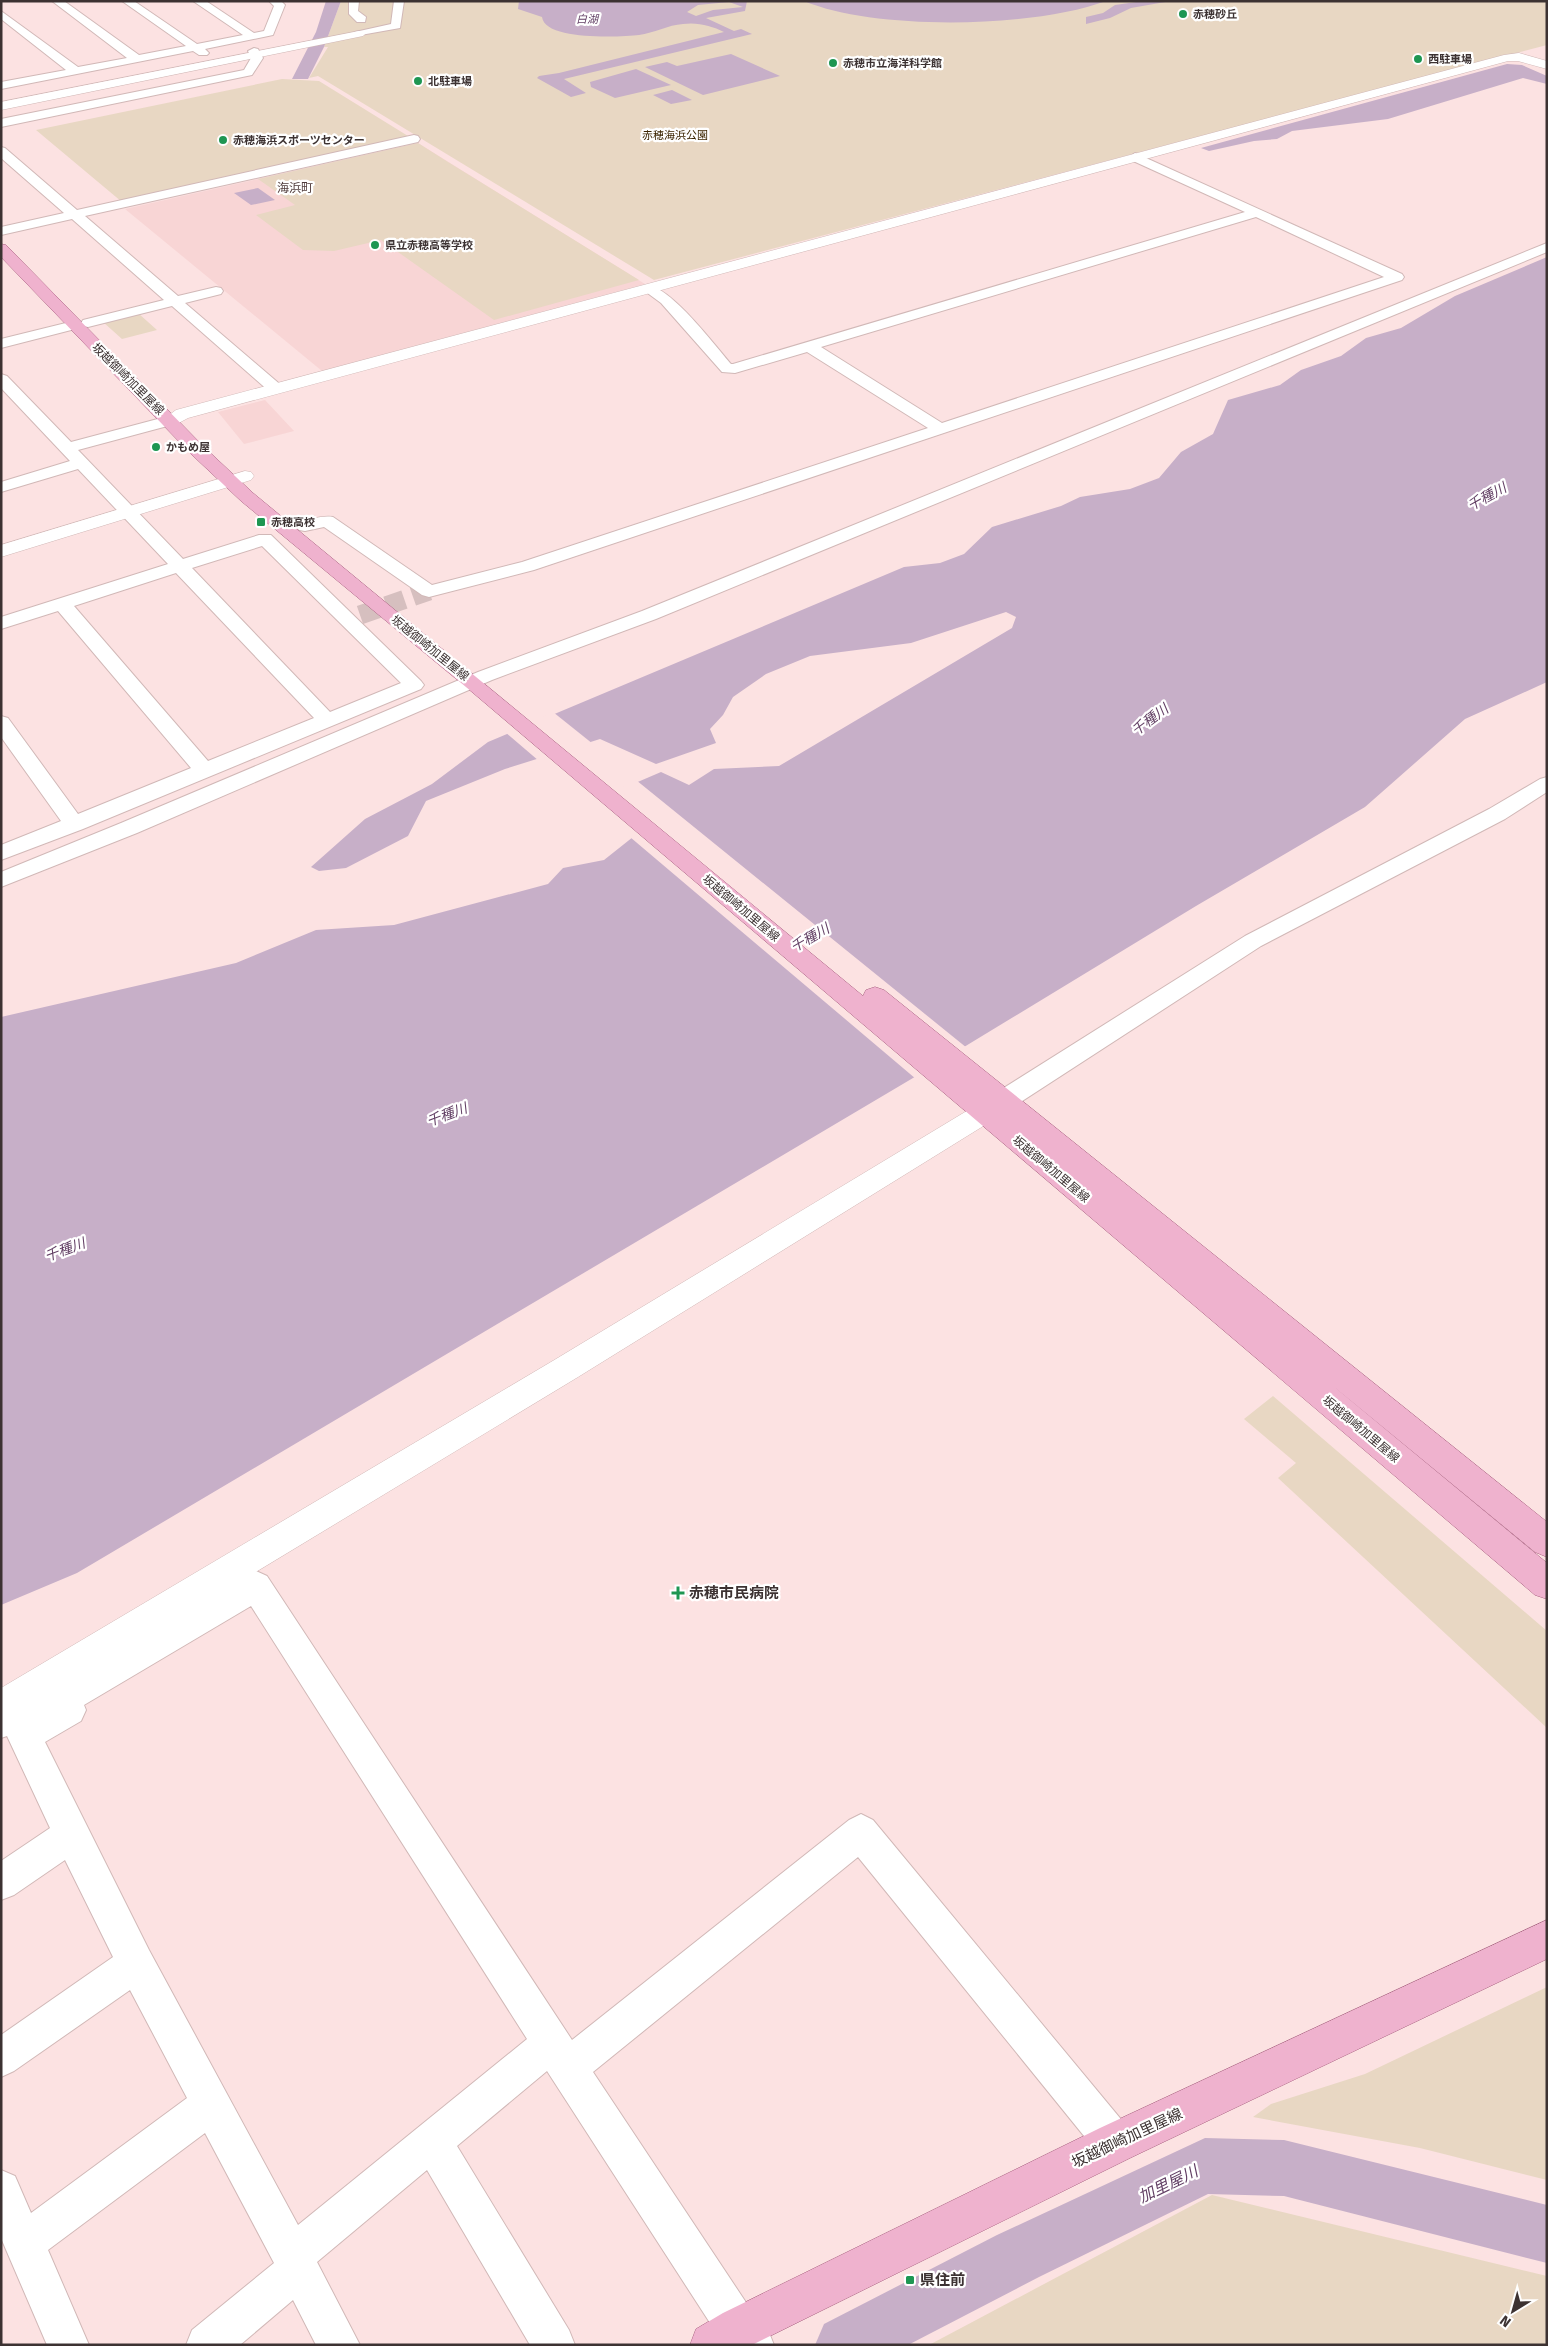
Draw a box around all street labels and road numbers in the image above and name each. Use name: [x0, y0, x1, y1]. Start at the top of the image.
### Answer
street label: 坂越御崎加里屋線: [89, 340, 167, 418]
street label: 坂越御崎加里屋線: [388, 612, 472, 684]
street label: 坂越御崎加里屋線: [700, 872, 782, 944]
street label: 坂越御崎加里屋線: [1010, 1133, 1092, 1205]
street label: 坂越御崎加里屋線: [1320, 1393, 1402, 1465]
street label: 坂越御崎加里屋線: [1069, 2104, 1185, 2172]

